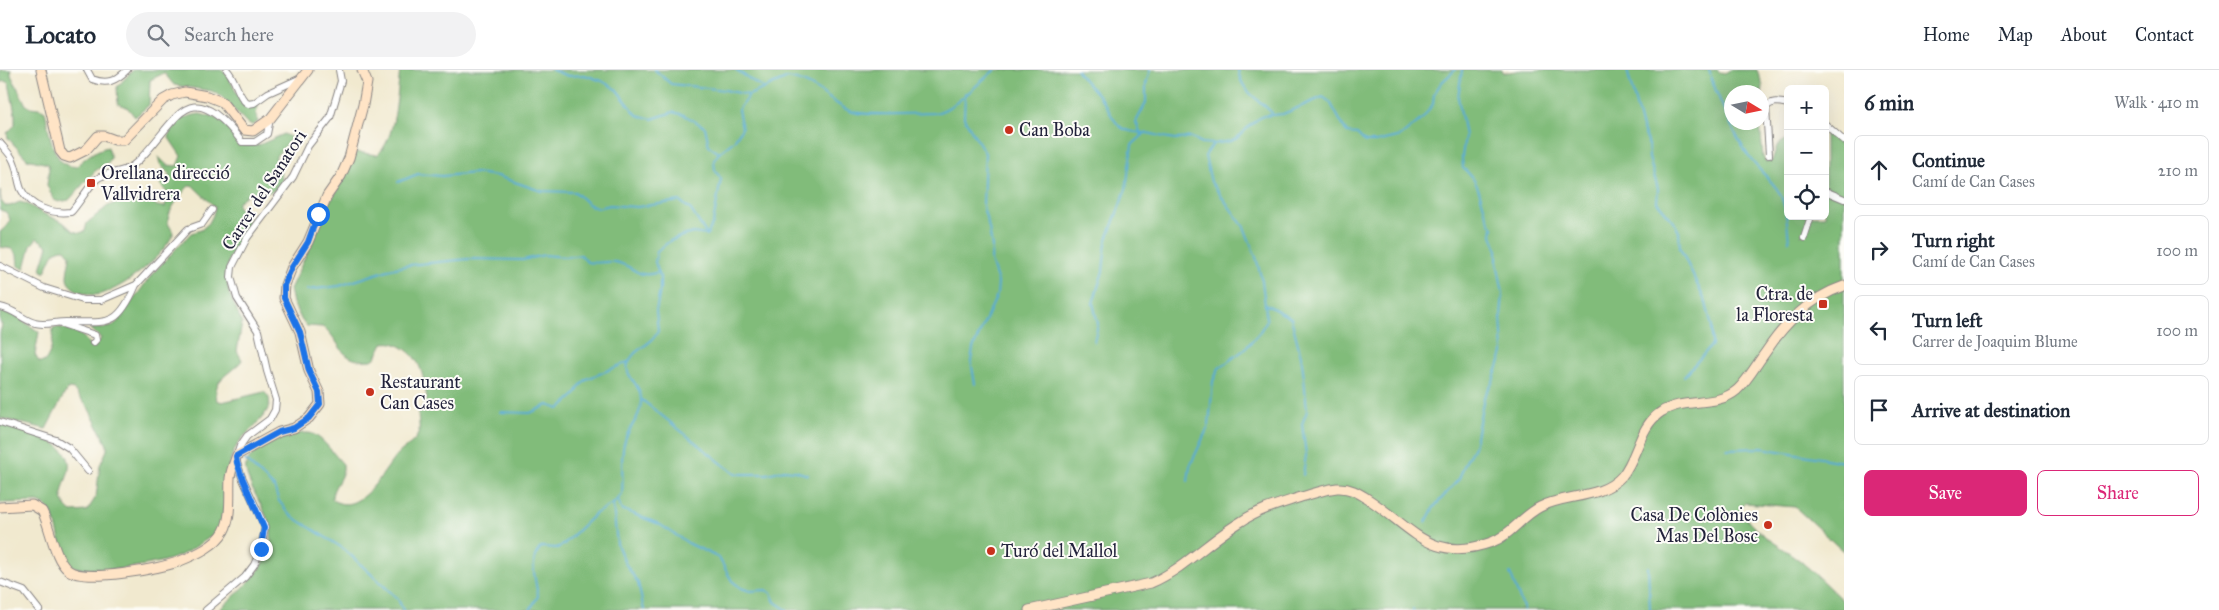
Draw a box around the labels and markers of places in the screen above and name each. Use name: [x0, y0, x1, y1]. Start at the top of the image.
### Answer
place label: Can Boba: [1019, 119, 1090, 141]
marker: Can Boba: [1003, 124, 1015, 136]
place label: Orellana, direcció Vallvidrera: [100, 162, 230, 205]
marker: Orellana, direcció Vallvidrera: [85, 177, 97, 189]
place label: Ctra. de la Floresta: [1736, 283, 1813, 326]
marker: Ctra. de la Floresta: [1817, 298, 1829, 310]
place label: Restaurant Can Cases: [380, 371, 461, 414]
marker: Restaurant Can Cases: [364, 386, 376, 398]
place label: Casa De Colònies Mas Del Bosc: [1630, 504, 1758, 547]
marker: Casa De Colònies Mas Del Bosc: [1762, 519, 1774, 531]
place label: Turó del Mallol: [1001, 540, 1118, 562]
marker: Turó del Mallol: [985, 545, 997, 557]

